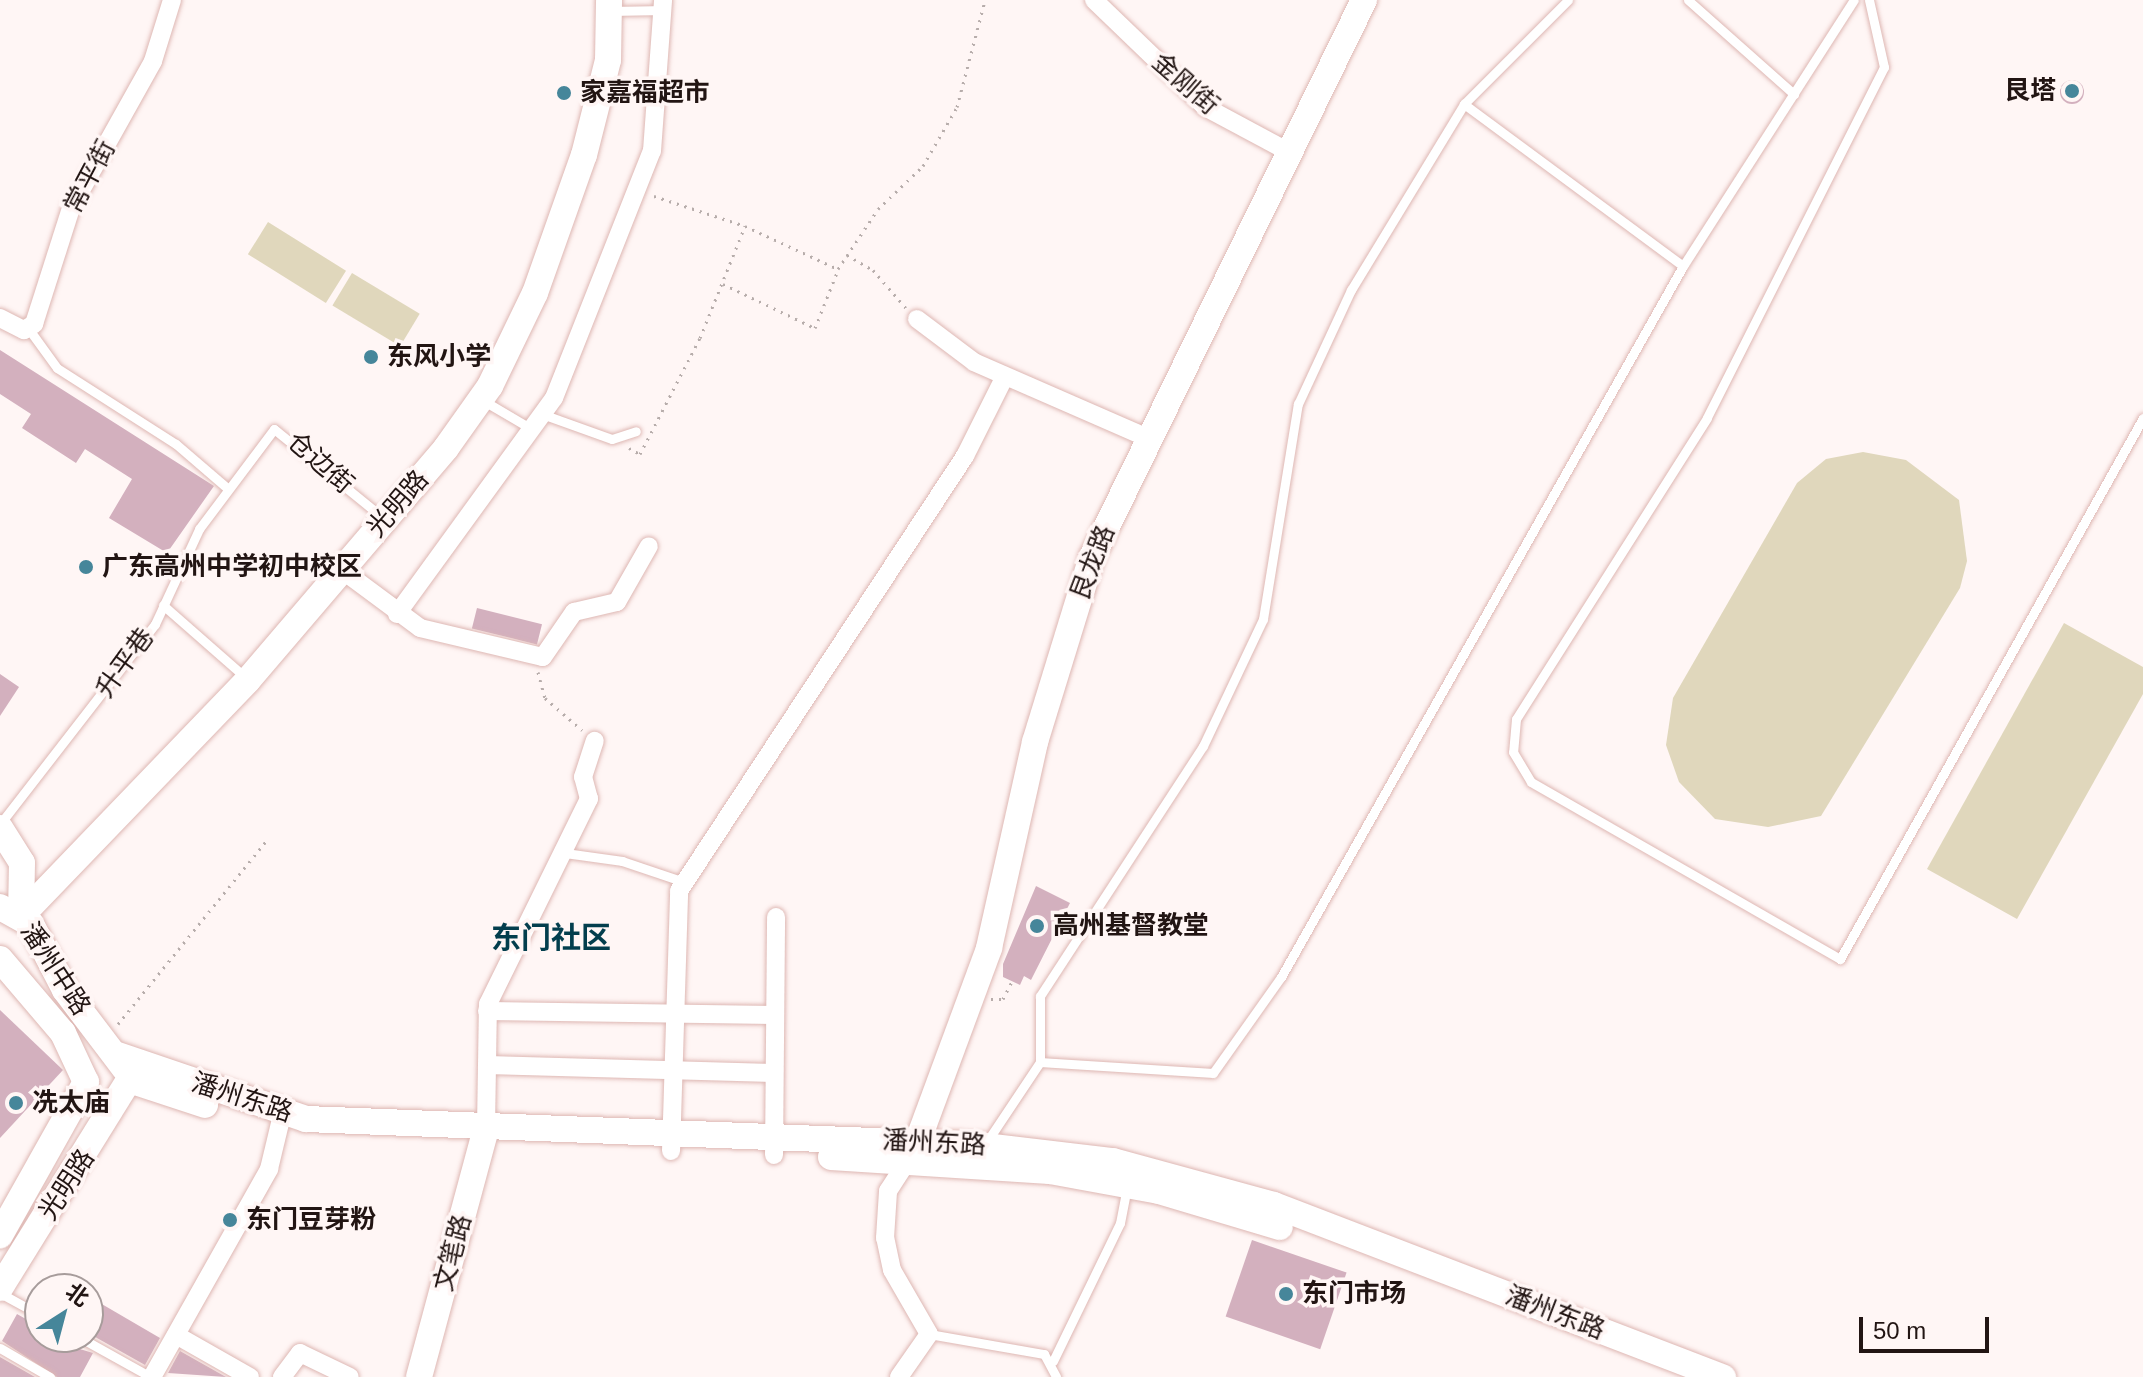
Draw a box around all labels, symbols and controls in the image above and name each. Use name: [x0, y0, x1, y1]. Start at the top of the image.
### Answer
street label: 金刚街: [1145, 47, 1225, 121]
place label: 艮塔: [2004, 75, 2056, 107]
place label: 家嘉福超市: [580, 77, 710, 109]
marker: 艮塔: [2063, 82, 2081, 100]
marker: 家嘉福超市: [555, 84, 573, 102]
street label: 常平街: [58, 135, 122, 219]
place label: 东风小学: [387, 341, 491, 373]
marker: 东风小学: [362, 348, 380, 366]
street label: 仓边街: [280, 426, 360, 500]
street label: 光明路: [361, 464, 435, 544]
street label: 艮龙路: [1064, 521, 1122, 605]
place label: 广东高州中学初中校区: [102, 551, 362, 583]
marker: 广东高州中学初中校区: [77, 558, 95, 576]
street label: 升平巷: [89, 622, 161, 704]
place label: 高州基督教堂: [1053, 910, 1209, 942]
street label: 潘州中路: [14, 917, 96, 1021]
marker: 高州基督教堂: [1028, 917, 1046, 935]
district label: 东门社区: [491, 920, 611, 956]
street label: 潘州东路: [188, 1067, 296, 1129]
place label: 冼太庙: [32, 1087, 110, 1119]
marker: 冼太庙: [7, 1094, 25, 1112]
street label: 潘州东路: [881, 1125, 987, 1161]
street label: 光明路: [33, 1144, 101, 1226]
place label: 东门豆芽粉: [246, 1204, 376, 1236]
marker: 东门豆芽粉: [221, 1211, 239, 1229]
street label: 文笔路: [428, 1211, 478, 1295]
north arrow: [24, 1273, 104, 1353]
text: 北: [61, 1278, 93, 1311]
place label: 东门市场: [1302, 1278, 1406, 1310]
street label: 潘州东路: [1501, 1280, 1609, 1346]
marker: 东门市场: [1277, 1285, 1295, 1303]
scale bar: [1863, 1301, 1993, 1351]
text: 50 m: [1873, 1317, 1926, 1344]

